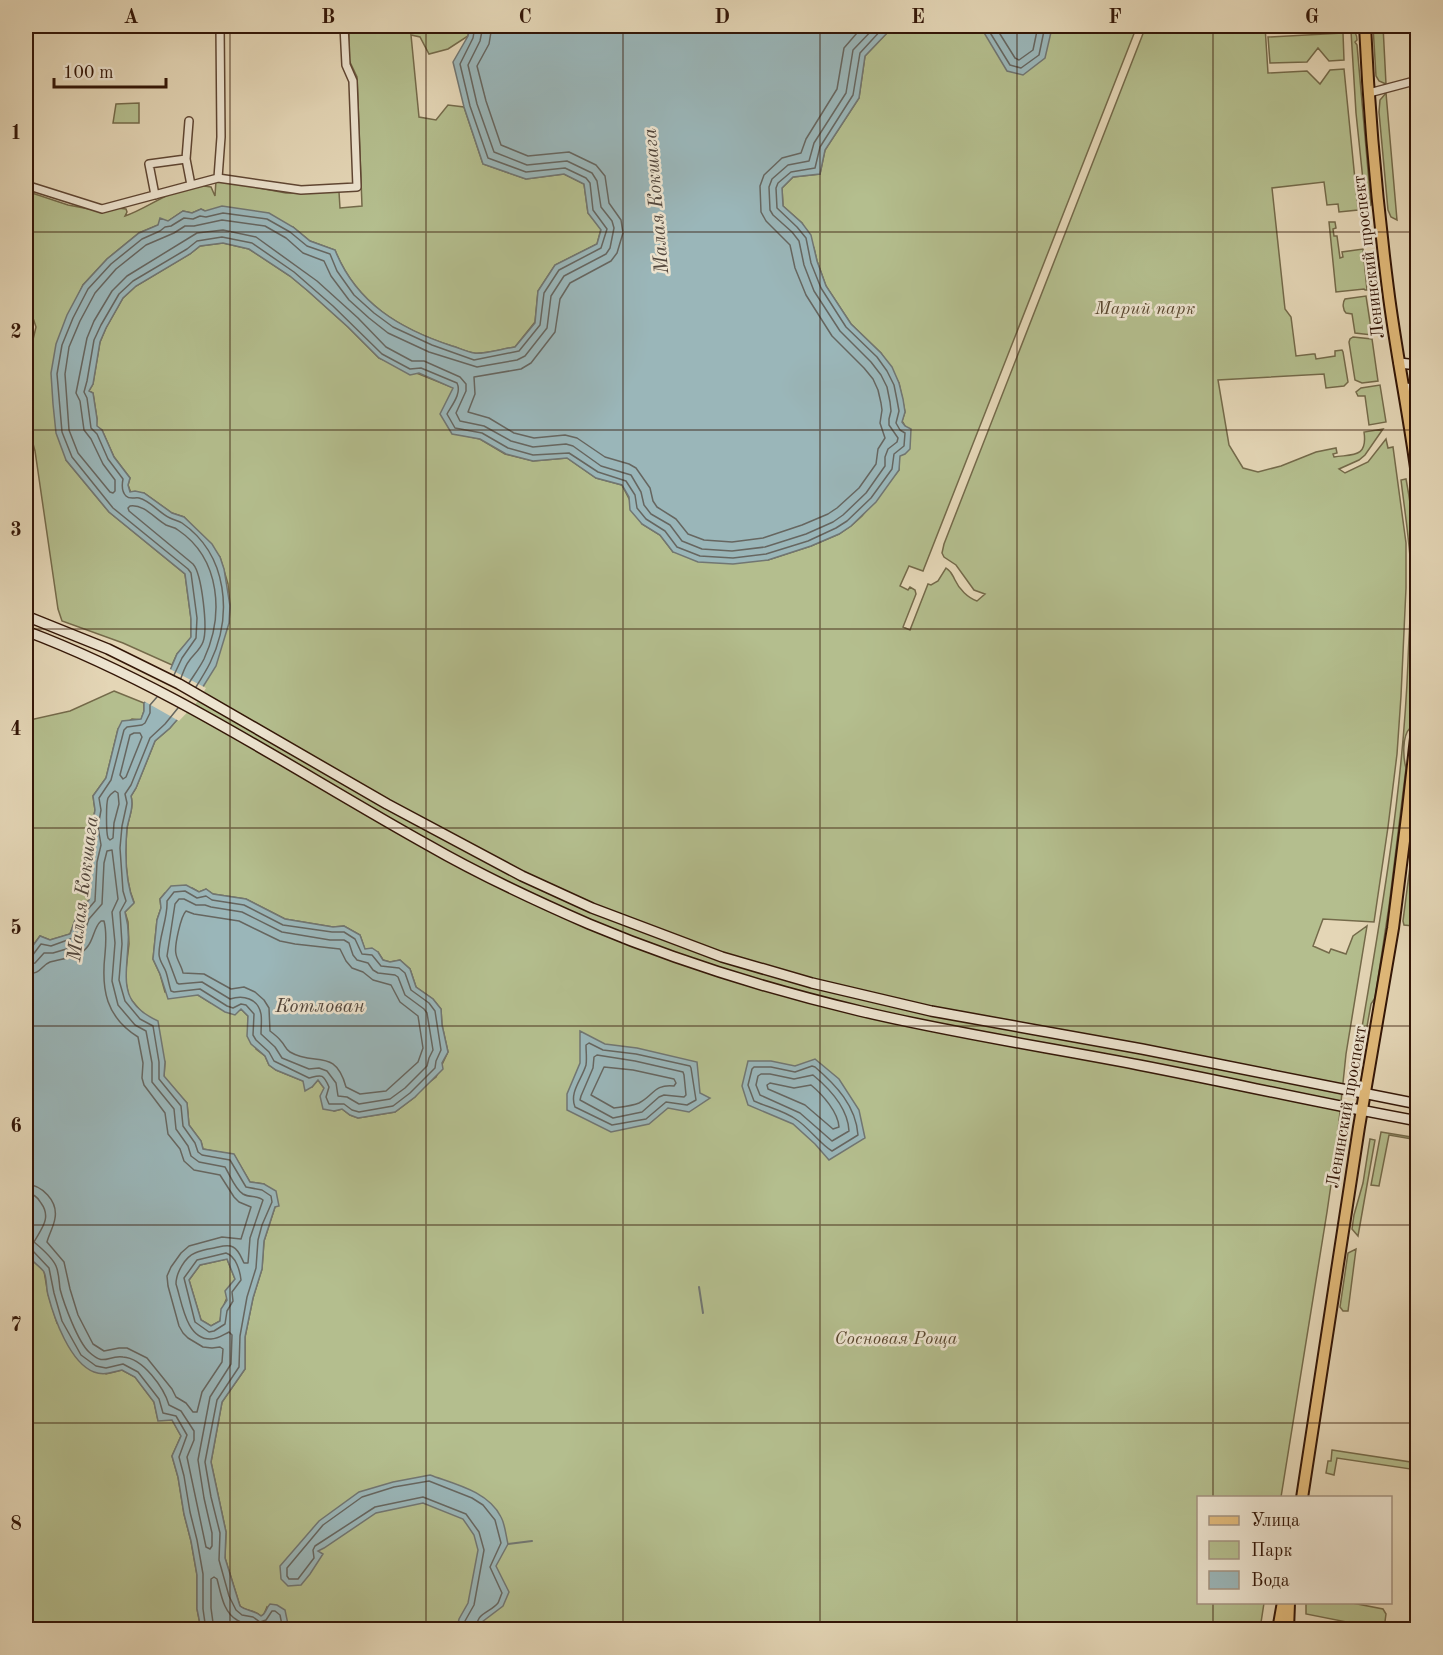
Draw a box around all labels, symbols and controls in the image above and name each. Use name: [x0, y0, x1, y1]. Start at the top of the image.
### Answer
text: A: [123, 8, 139, 28]
text: B: [321, 8, 335, 28]
text: C: [518, 8, 532, 28]
text: D: [714, 8, 730, 28]
text: E: [911, 8, 925, 28]
text: F: [1108, 8, 1122, 28]
text: G: [1305, 8, 1319, 28]
scale bar: [54, 51, 166, 89]
text: 100 m: [63, 64, 114, 82]
text: 1: [10, 124, 22, 144]
water label: Малая Кокшага: [641, 127, 673, 276]
street label: Ленинский проспект: [1350, 174, 1388, 340]
park label: Марий парк: [1094, 300, 1195, 318]
text: 2: [10, 323, 22, 343]
text: 3: [10, 521, 22, 541]
text: 4: [10, 720, 22, 740]
water label: Малая Кокшага: [65, 815, 103, 964]
text: 5: [10, 918, 22, 939]
water label: Котлован: [274, 997, 365, 1017]
street label: Ленинский проспект: [1324, 1024, 1370, 1190]
text: 6: [10, 1117, 22, 1137]
text: 7: [10, 1316, 22, 1336]
park label: Сосновая Роща: [835, 1330, 958, 1348]
legend: [1197, 1496, 1392, 1604]
text: Улица: [1251, 1512, 1300, 1530]
text: 8: [10, 1515, 22, 1535]
text: Парк: [1251, 1542, 1292, 1560]
text: Вода: [1251, 1572, 1290, 1590]

